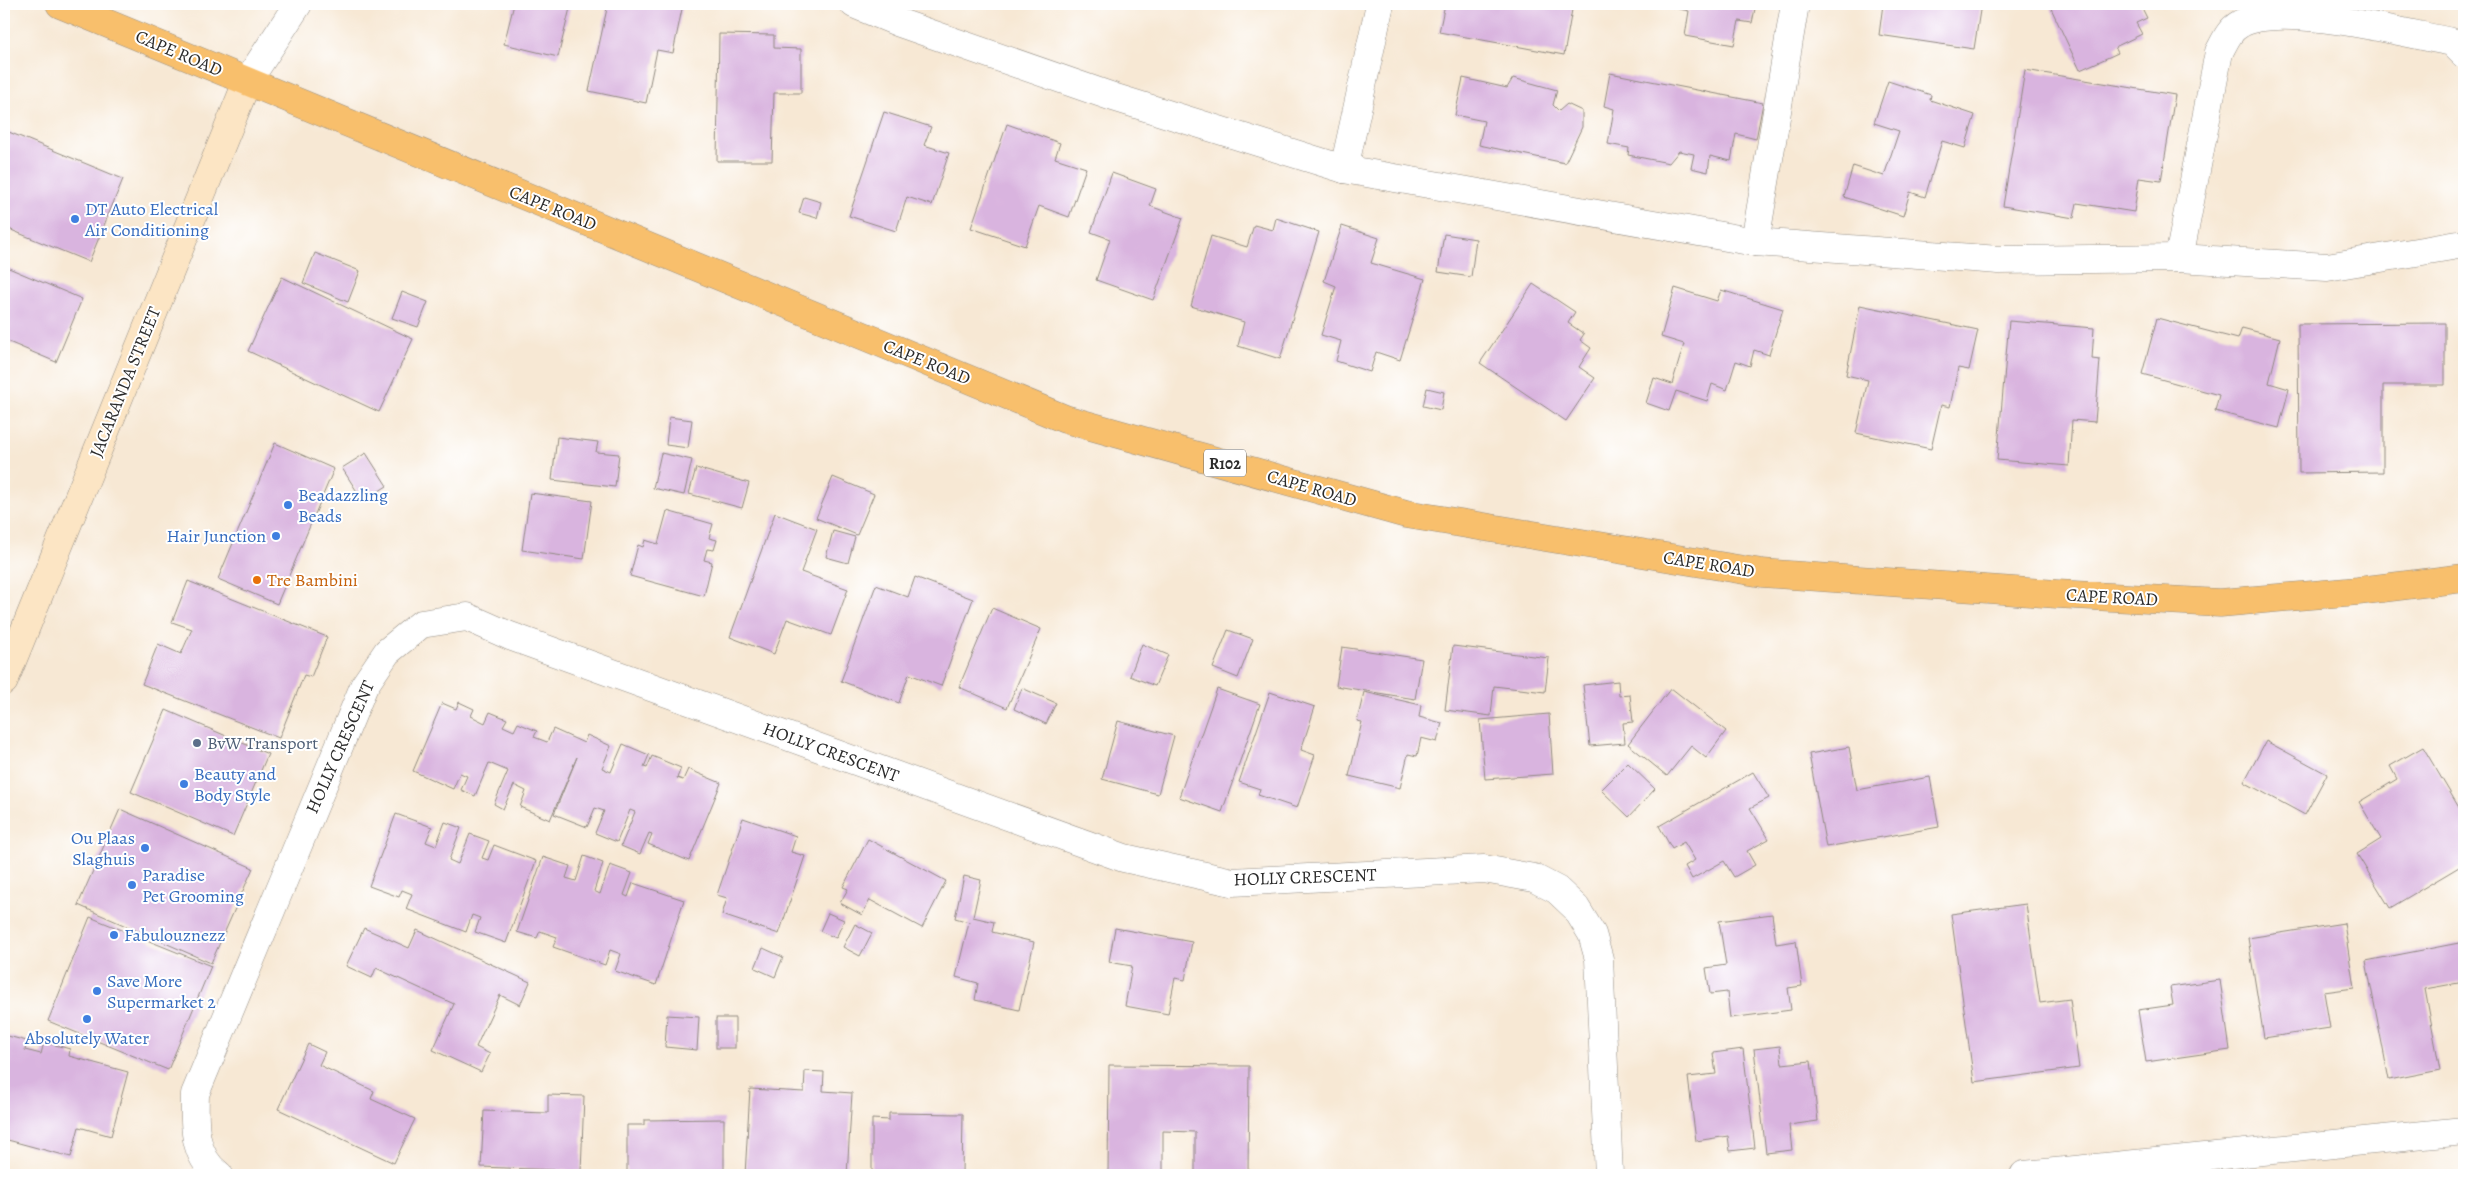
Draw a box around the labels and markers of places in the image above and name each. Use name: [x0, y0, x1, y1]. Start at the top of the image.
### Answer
place label: DT Auto Electrical Air Conditioning: [84, 197, 219, 242]
marker: DT Auto Electrical Air Conditioning: [69, 213, 81, 225]
place label: Beadazzling Beads: [298, 483, 388, 528]
marker: Beadazzling Beads: [282, 499, 294, 511]
place label: Hair Junction: [166, 524, 266, 548]
marker: Hair Junction: [270, 530, 282, 542]
place label: Tre Bambini: [267, 568, 358, 592]
marker: Tre Bambini: [251, 574, 263, 586]
place label: BvW Transport: [207, 731, 318, 755]
marker: BvW Transport: [191, 737, 203, 749]
place label: Beauty and Body Style: [194, 762, 277, 807]
marker: Beauty and Body Style: [178, 778, 190, 790]
place label: Ou Plaas Slaghuis: [71, 826, 135, 871]
marker: Ou Plaas Slaghuis: [139, 842, 151, 854]
place label: Paradise Pet Grooming: [142, 863, 244, 908]
marker: Paradise Pet Grooming: [126, 879, 138, 891]
place label: Fabulouznezz: [124, 923, 226, 947]
marker: Fabulouznezz: [108, 929, 120, 941]
place label: Save More Supermarket 2: [107, 969, 216, 1014]
marker: Save More Supermarket 2: [91, 985, 103, 997]
marker: Absolutely Water: [81, 1013, 93, 1025]
place label: Absolutely Water: [24, 1026, 149, 1050]

